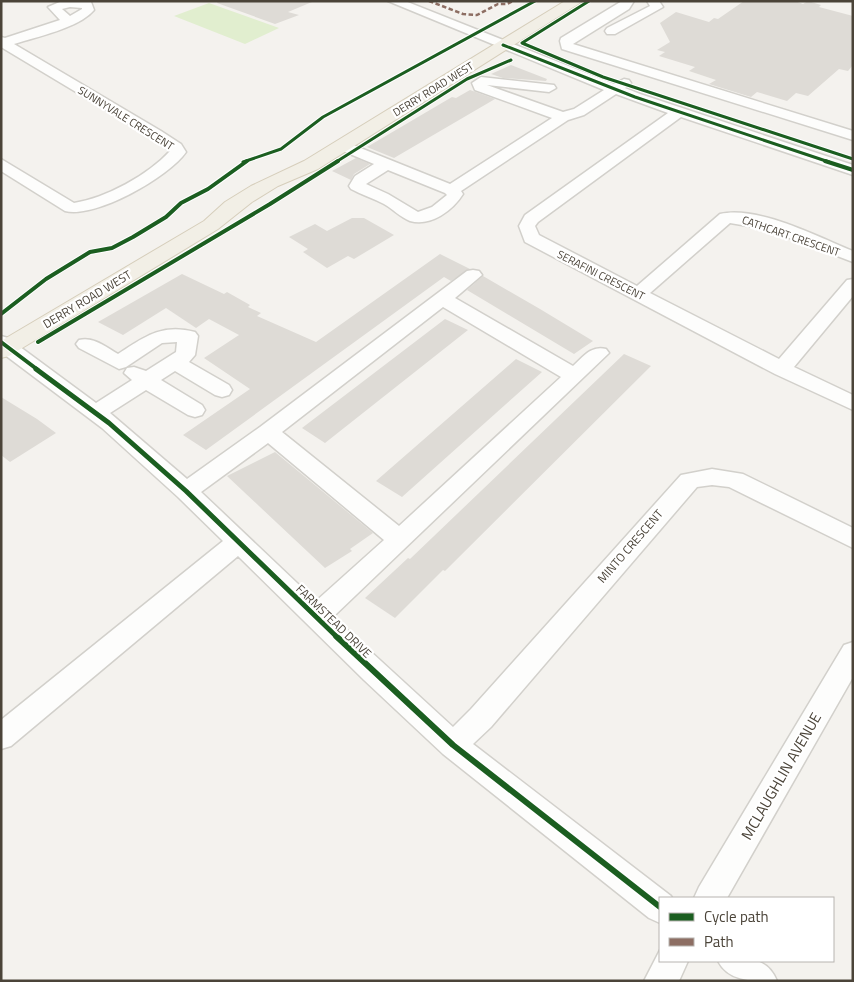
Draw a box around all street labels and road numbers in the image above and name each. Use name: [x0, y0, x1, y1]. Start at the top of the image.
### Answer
street label: DERRY ROAD WEST: [390, 58, 477, 120]
street label: SUNNYVALE CRESCENT: [75, 82, 177, 154]
street label: CATHCART CRESCENT: [740, 212, 842, 260]
street label: SERAFINI CRESCENT: [554, 246, 648, 304]
street label: DERRY ROAD WEST: [39, 265, 136, 333]
street label: MINTO CRESCENT: [593, 504, 668, 587]
street label: FARMSTEAD DRIVE: [292, 580, 377, 663]
street label: MCLAUGHLIN AVENUE: [735, 708, 827, 844]

